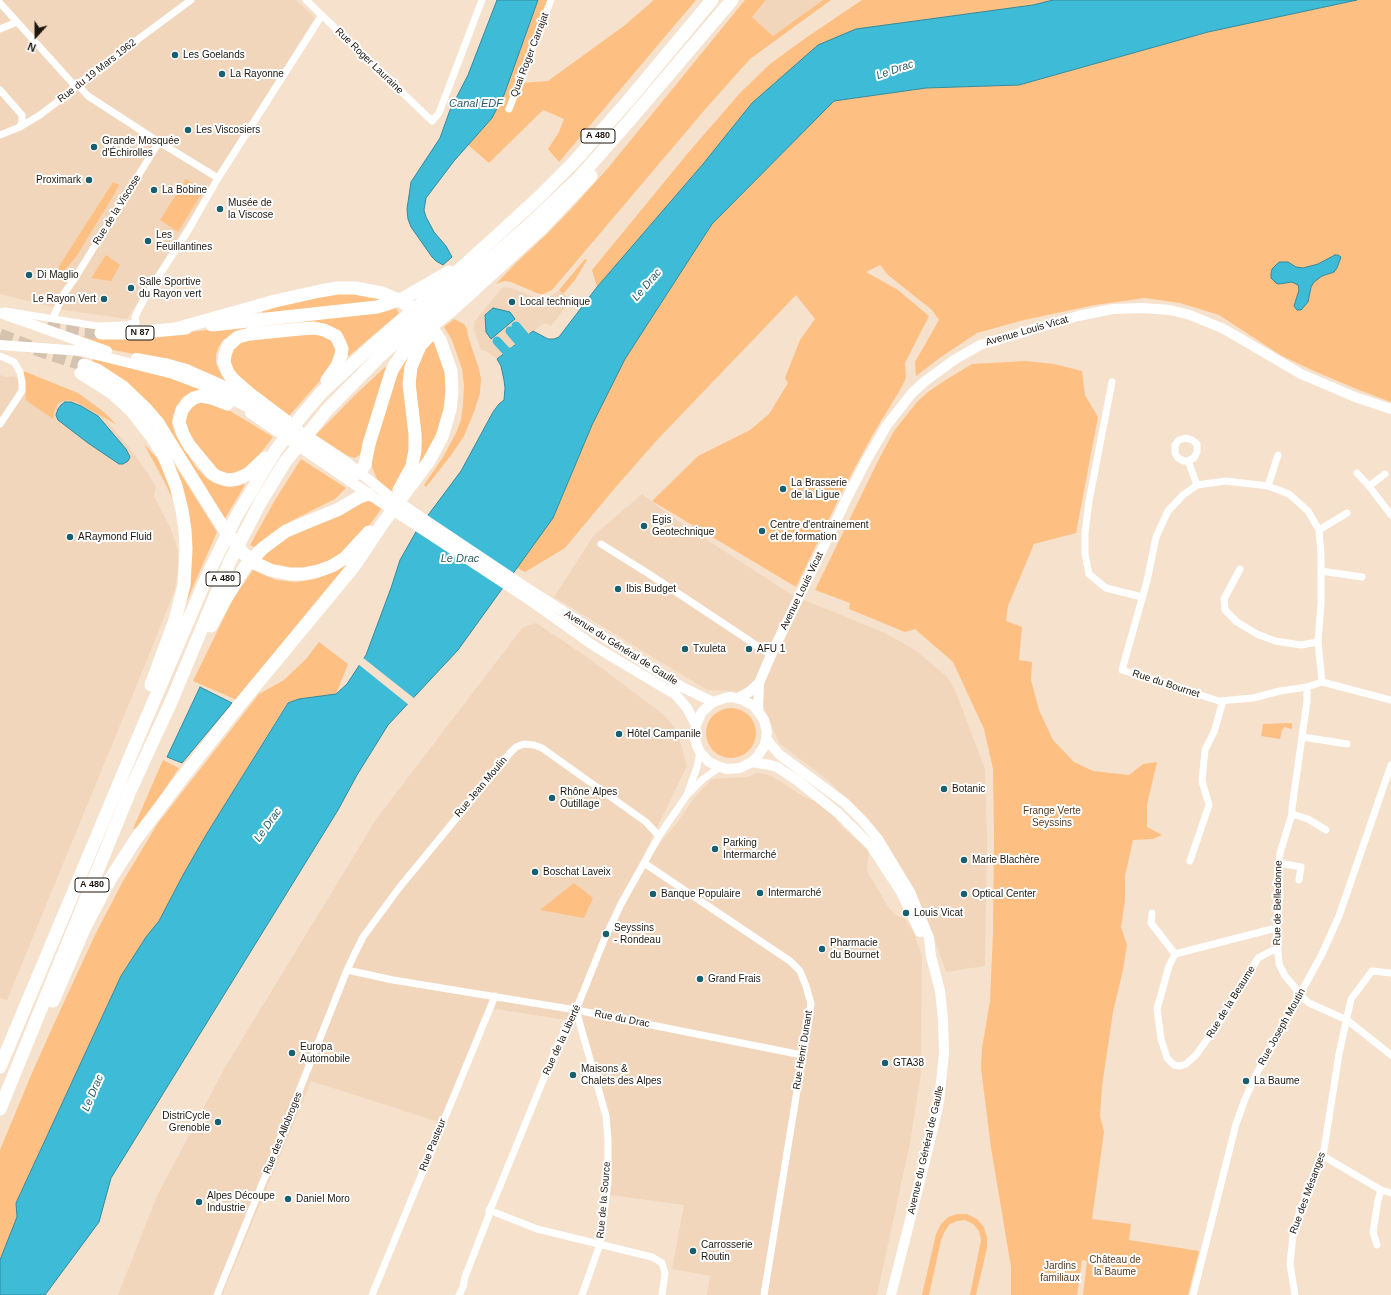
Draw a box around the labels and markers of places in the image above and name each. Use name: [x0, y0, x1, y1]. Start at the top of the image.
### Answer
place label: Les Goelands: [183, 49, 245, 61]
marker: Les Goelands: [170, 50, 180, 60]
place label: La Rayonne: [230, 68, 284, 80]
marker: La Rayonne: [217, 69, 227, 79]
place label: Les Viscosiers: [196, 124, 260, 136]
marker: Les Viscosiers: [183, 125, 193, 135]
place label: Grande Mosquée d'Échirolles: [102, 135, 179, 158]
marker: Grande Mosquée d'Échirolles: [89, 142, 99, 152]
place label: Proximark: [36, 174, 81, 186]
marker: Proximark: [84, 175, 94, 185]
place label: La Bobine: [162, 184, 207, 196]
marker: La Bobine: [149, 185, 159, 195]
place label: Musée de la Viscose: [228, 197, 273, 220]
marker: Musée de la Viscose: [215, 204, 225, 214]
place label: Les Feuillantines: [156, 229, 212, 252]
marker: Les Feuillantines: [143, 236, 153, 246]
place label: Di Maglio: [37, 269, 79, 281]
marker: Di Maglio: [24, 270, 34, 280]
place label: Salle Sportive du Rayon vert: [139, 276, 201, 300]
marker: Salle Sportive du Rayon vert: [126, 283, 136, 293]
place label: Le Rayon Vert: [33, 293, 96, 305]
marker: Le Rayon Vert: [99, 294, 109, 304]
place label: Local technique: [520, 296, 590, 308]
marker: Local technique: [507, 297, 517, 307]
place label: La Brasserie de la Ligue: [791, 477, 847, 500]
marker: La Brasserie de la Ligue: [778, 484, 788, 494]
place label: Egis Geotechnique: [652, 514, 714, 538]
place label: Centre d'entrainement et de formation: [770, 519, 869, 542]
marker: Egis Geotechnique: [639, 521, 649, 531]
marker: Centre d'entrainement et de formation: [757, 526, 767, 536]
place label: ARaymond Fluid: [78, 531, 152, 543]
marker: ARaymond Fluid: [65, 532, 75, 542]
place label: Ibis Budget: [626, 583, 676, 595]
marker: Ibis Budget: [613, 584, 623, 594]
place label: Txuleta: [693, 643, 726, 655]
place label: AFU 1: [757, 643, 785, 655]
marker: Txuleta: [680, 644, 690, 654]
marker: AFU 1: [744, 644, 754, 654]
place label: Hôtel Campanile: [627, 728, 701, 740]
marker: Hôtel Campanile: [614, 729, 624, 739]
place label: Botanic: [952, 783, 985, 795]
marker: Botanic: [939, 784, 949, 794]
place label: Rhône Alpes Outillage: [560, 786, 617, 810]
marker: Rhône Alpes Outillage: [547, 793, 557, 803]
place label: Parking Intermarché: [723, 837, 776, 860]
marker: Parking Intermarché: [710, 844, 720, 854]
place label: Marie Blachère: [972, 854, 1039, 866]
marker: Marie Blachère: [959, 855, 969, 865]
place label: Boschat Laveix: [543, 866, 611, 878]
marker: Boschat Laveix: [530, 867, 540, 877]
place label: Intermarché: [768, 887, 821, 899]
place label: Banque Populaire: [661, 888, 741, 900]
marker: Intermarché: [755, 888, 765, 898]
place label: Optical Center: [972, 888, 1036, 900]
marker: Banque Populaire: [648, 889, 658, 899]
marker: Optical Center: [959, 889, 969, 899]
place label: Louis Vicat: [914, 907, 963, 919]
marker: Louis Vicat: [901, 908, 911, 918]
place label: Seyssins - Rondeau: [614, 922, 661, 946]
marker: Seyssins - Rondeau: [601, 929, 611, 939]
place label: Pharmacie du Bournet: [830, 937, 879, 960]
marker: Pharmacie du Bournet: [817, 944, 827, 954]
place label: Grand Frais: [708, 973, 761, 985]
marker: Grand Frais: [695, 974, 705, 984]
place label: Europa Automobile: [300, 1041, 350, 1064]
marker: Europa Automobile: [287, 1048, 297, 1058]
place label: GTA38: [893, 1057, 924, 1069]
marker: GTA38: [880, 1058, 890, 1068]
place label: Maisons & Chalets des Alpes: [581, 1063, 662, 1086]
marker: Maisons & Chalets des Alpes: [568, 1070, 578, 1080]
place label: La Baume: [1254, 1075, 1300, 1087]
marker: La Baume: [1241, 1076, 1251, 1086]
place label: DistriCycle Grenoble: [162, 1110, 210, 1134]
marker: DistriCycle Grenoble: [213, 1117, 223, 1127]
place label: Alpes Découpe Industrie: [207, 1190, 275, 1214]
place label: Daniel Moro: [296, 1193, 350, 1205]
marker: Daniel Moro: [283, 1194, 293, 1204]
marker: Alpes Découpe Industrie: [194, 1197, 204, 1207]
place label: Carrosserie Routin: [701, 1239, 753, 1262]
marker: Carrosserie Routin: [688, 1246, 698, 1256]

